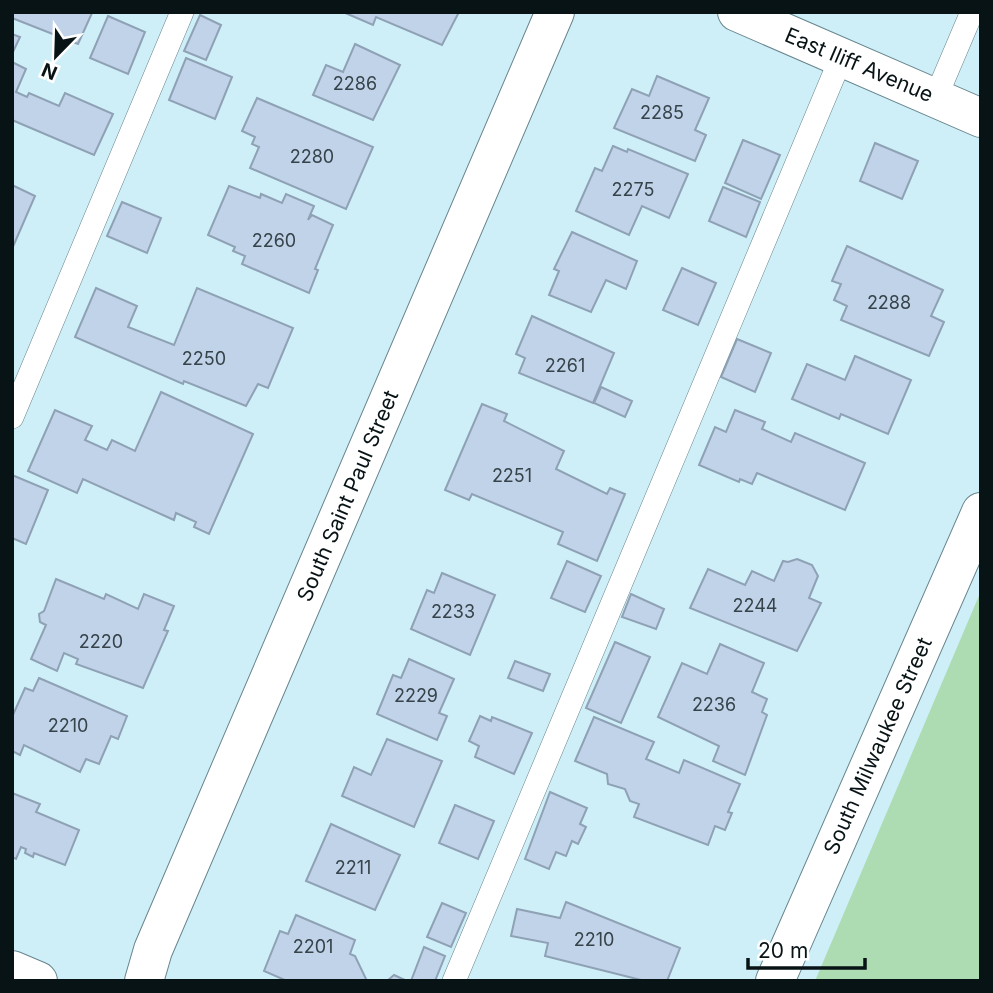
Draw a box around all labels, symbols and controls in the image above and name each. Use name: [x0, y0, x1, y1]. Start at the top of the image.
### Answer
north arrow: [21, 21, 91, 91]
street label: East Iliff Avenue: [781, 22, 937, 107]
text: N: [38, 58, 61, 85]
house number: 2286: [333, 73, 377, 94]
house number: 2285: [640, 102, 684, 123]
house number: 2280: [290, 146, 334, 167]
house number: 2275: [612, 179, 654, 200]
house number: 2260: [252, 230, 296, 251]
house number: 2288: [867, 292, 911, 313]
house number: 2250: [182, 348, 226, 369]
house number: 2261: [545, 355, 585, 376]
street label: South Saint Paul Street: [292, 386, 403, 605]
house number: 2251: [492, 465, 532, 486]
house number: 2244: [733, 595, 777, 616]
house number: 2233: [431, 601, 475, 622]
house number: 2220: [79, 631, 123, 652]
street label: South Milwaukee Street: [818, 633, 937, 858]
house number: 2229: [394, 685, 438, 706]
house number: 2236: [692, 694, 736, 715]
house number: 2210: [48, 715, 88, 736]
house number: 2211: [335, 857, 371, 878]
scale bar: [748, 926, 865, 970]
house number: 2210: [574, 929, 614, 950]
house number: 2201: [293, 936, 333, 957]
text: 20 m: [758, 938, 808, 963]

